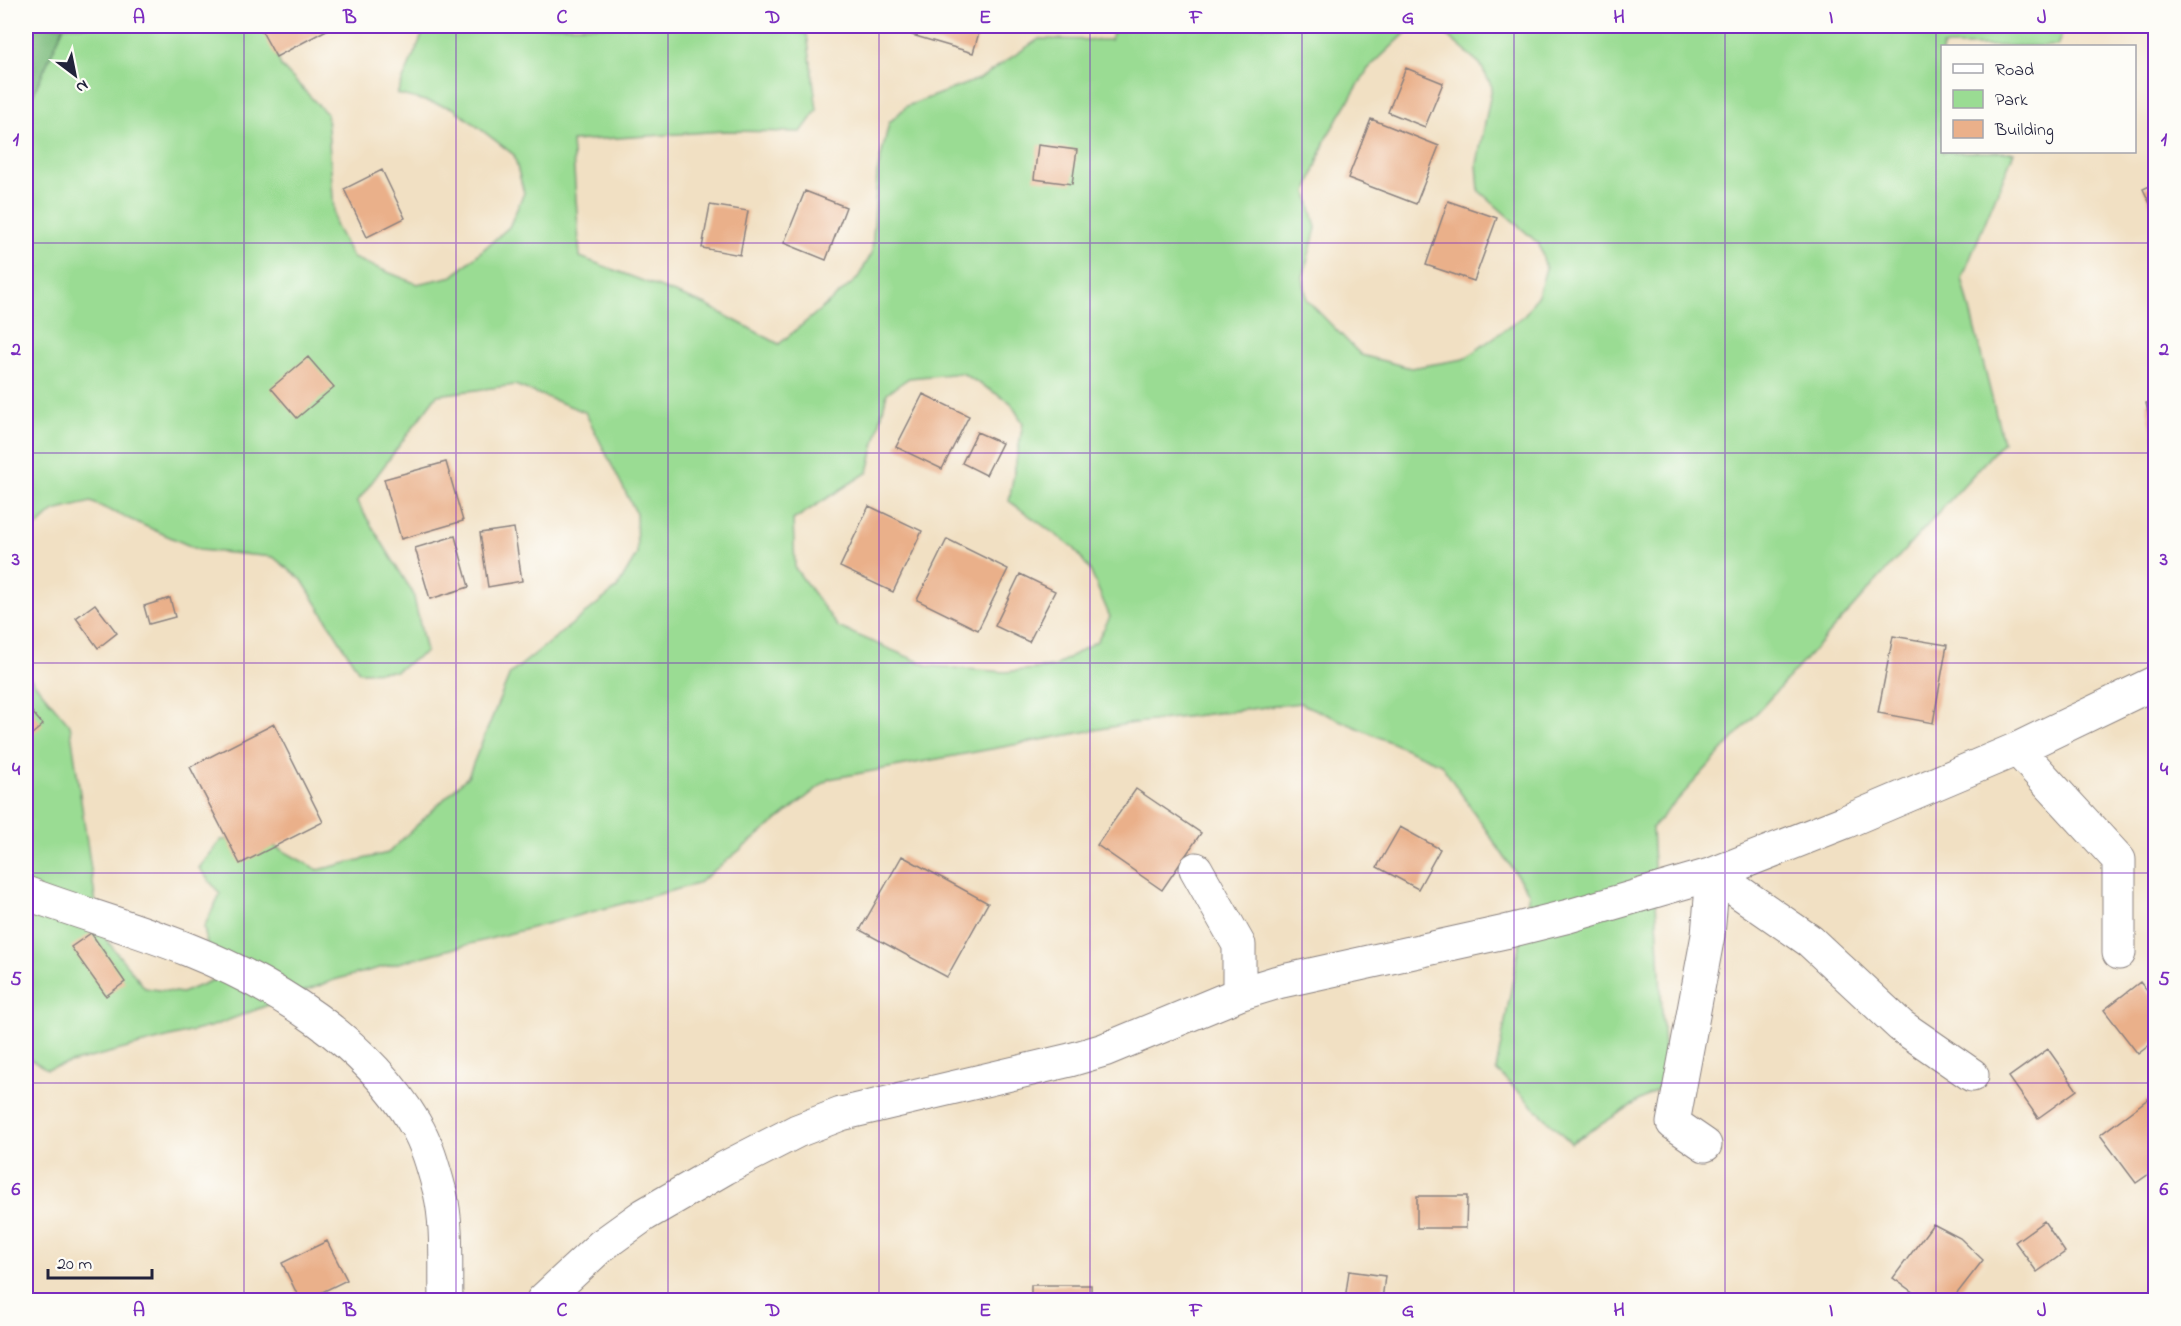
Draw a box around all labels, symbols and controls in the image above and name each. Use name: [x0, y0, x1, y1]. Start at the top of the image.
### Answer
text: A: [133, 4, 145, 33]
text: B: [342, 4, 357, 33]
text: C: [557, 4, 568, 33]
text: D: [765, 4, 780, 33]
text: E: [979, 4, 991, 33]
text: F: [1189, 4, 1203, 33]
text: G: [1402, 4, 1415, 33]
text: H: [1613, 4, 1625, 33]
text: I: [1829, 4, 1834, 33]
text: J: [2037, 4, 2047, 33]
north arrow: [45, 45, 105, 105]
legend: [1941, 45, 2136, 153]
text: Road: [1995, 58, 2034, 84]
text: N: [71, 73, 93, 99]
text: Park: [1995, 88, 2028, 114]
text: Building: [1994, 118, 2054, 145]
text: 1: [13, 126, 20, 155]
text: 1: [2161, 126, 2168, 155]
text: 2: [10, 336, 21, 365]
text: 2: [2158, 336, 2169, 365]
text: 3: [11, 546, 20, 575]
text: 3: [2159, 546, 2168, 575]
text: 4: [12, 756, 21, 785]
text: 4: [2160, 756, 2169, 785]
text: 5: [10, 966, 22, 995]
text: 5: [2158, 966, 2170, 995]
text: 6: [12, 1176, 21, 1205]
text: 6: [2160, 1176, 2169, 1205]
scale bar: [48, 1242, 152, 1280]
text: 20 m: [57, 1252, 92, 1278]
text: A: [133, 1297, 145, 1326]
text: B: [342, 1297, 357, 1326]
text: C: [557, 1297, 568, 1326]
text: D: [765, 1297, 780, 1326]
text: E: [979, 1297, 991, 1326]
text: F: [1189, 1297, 1203, 1326]
text: G: [1402, 1297, 1415, 1326]
text: H: [1613, 1297, 1625, 1326]
text: I: [1829, 1297, 1834, 1326]
text: J: [2037, 1297, 2047, 1326]

